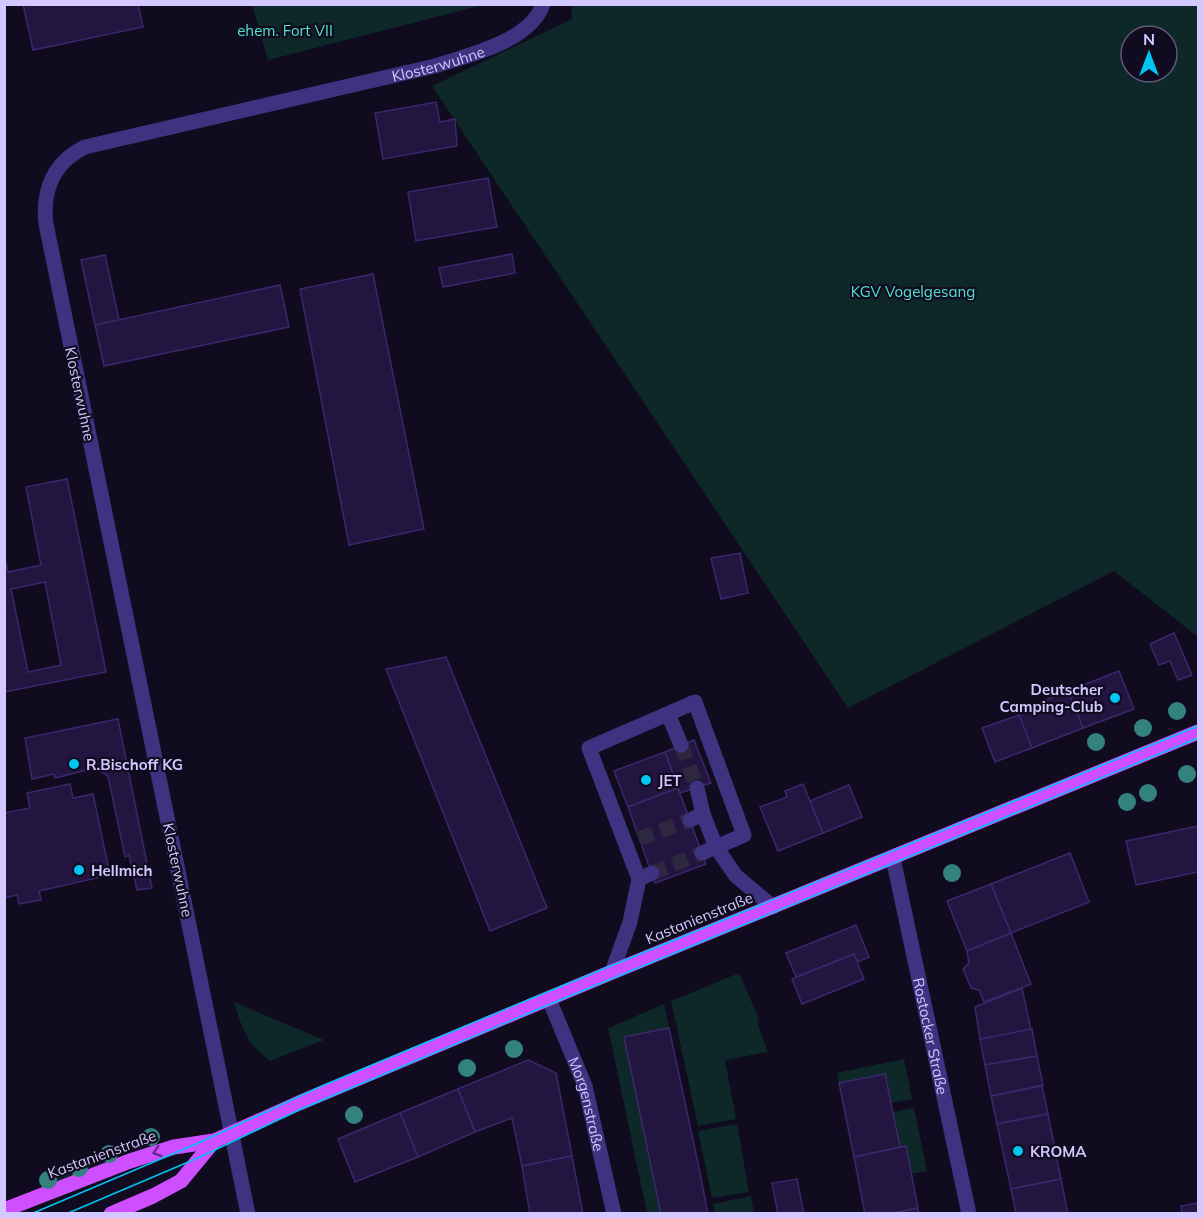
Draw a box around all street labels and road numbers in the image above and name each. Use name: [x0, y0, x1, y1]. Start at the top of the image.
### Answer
street label: Klosterwuhne: [390, 41, 487, 85]
street label: Klosterwuhne: [61, 345, 99, 443]
street label: Klosterwuhne: [159, 821, 197, 919]
street label: Kastanienstraße: [643, 888, 755, 948]
street label: Rostocker Straße: [909, 976, 953, 1096]
street label: Morgenstraße: [564, 1054, 609, 1153]
street label: Kastanienstraße: [45, 1126, 159, 1182]

